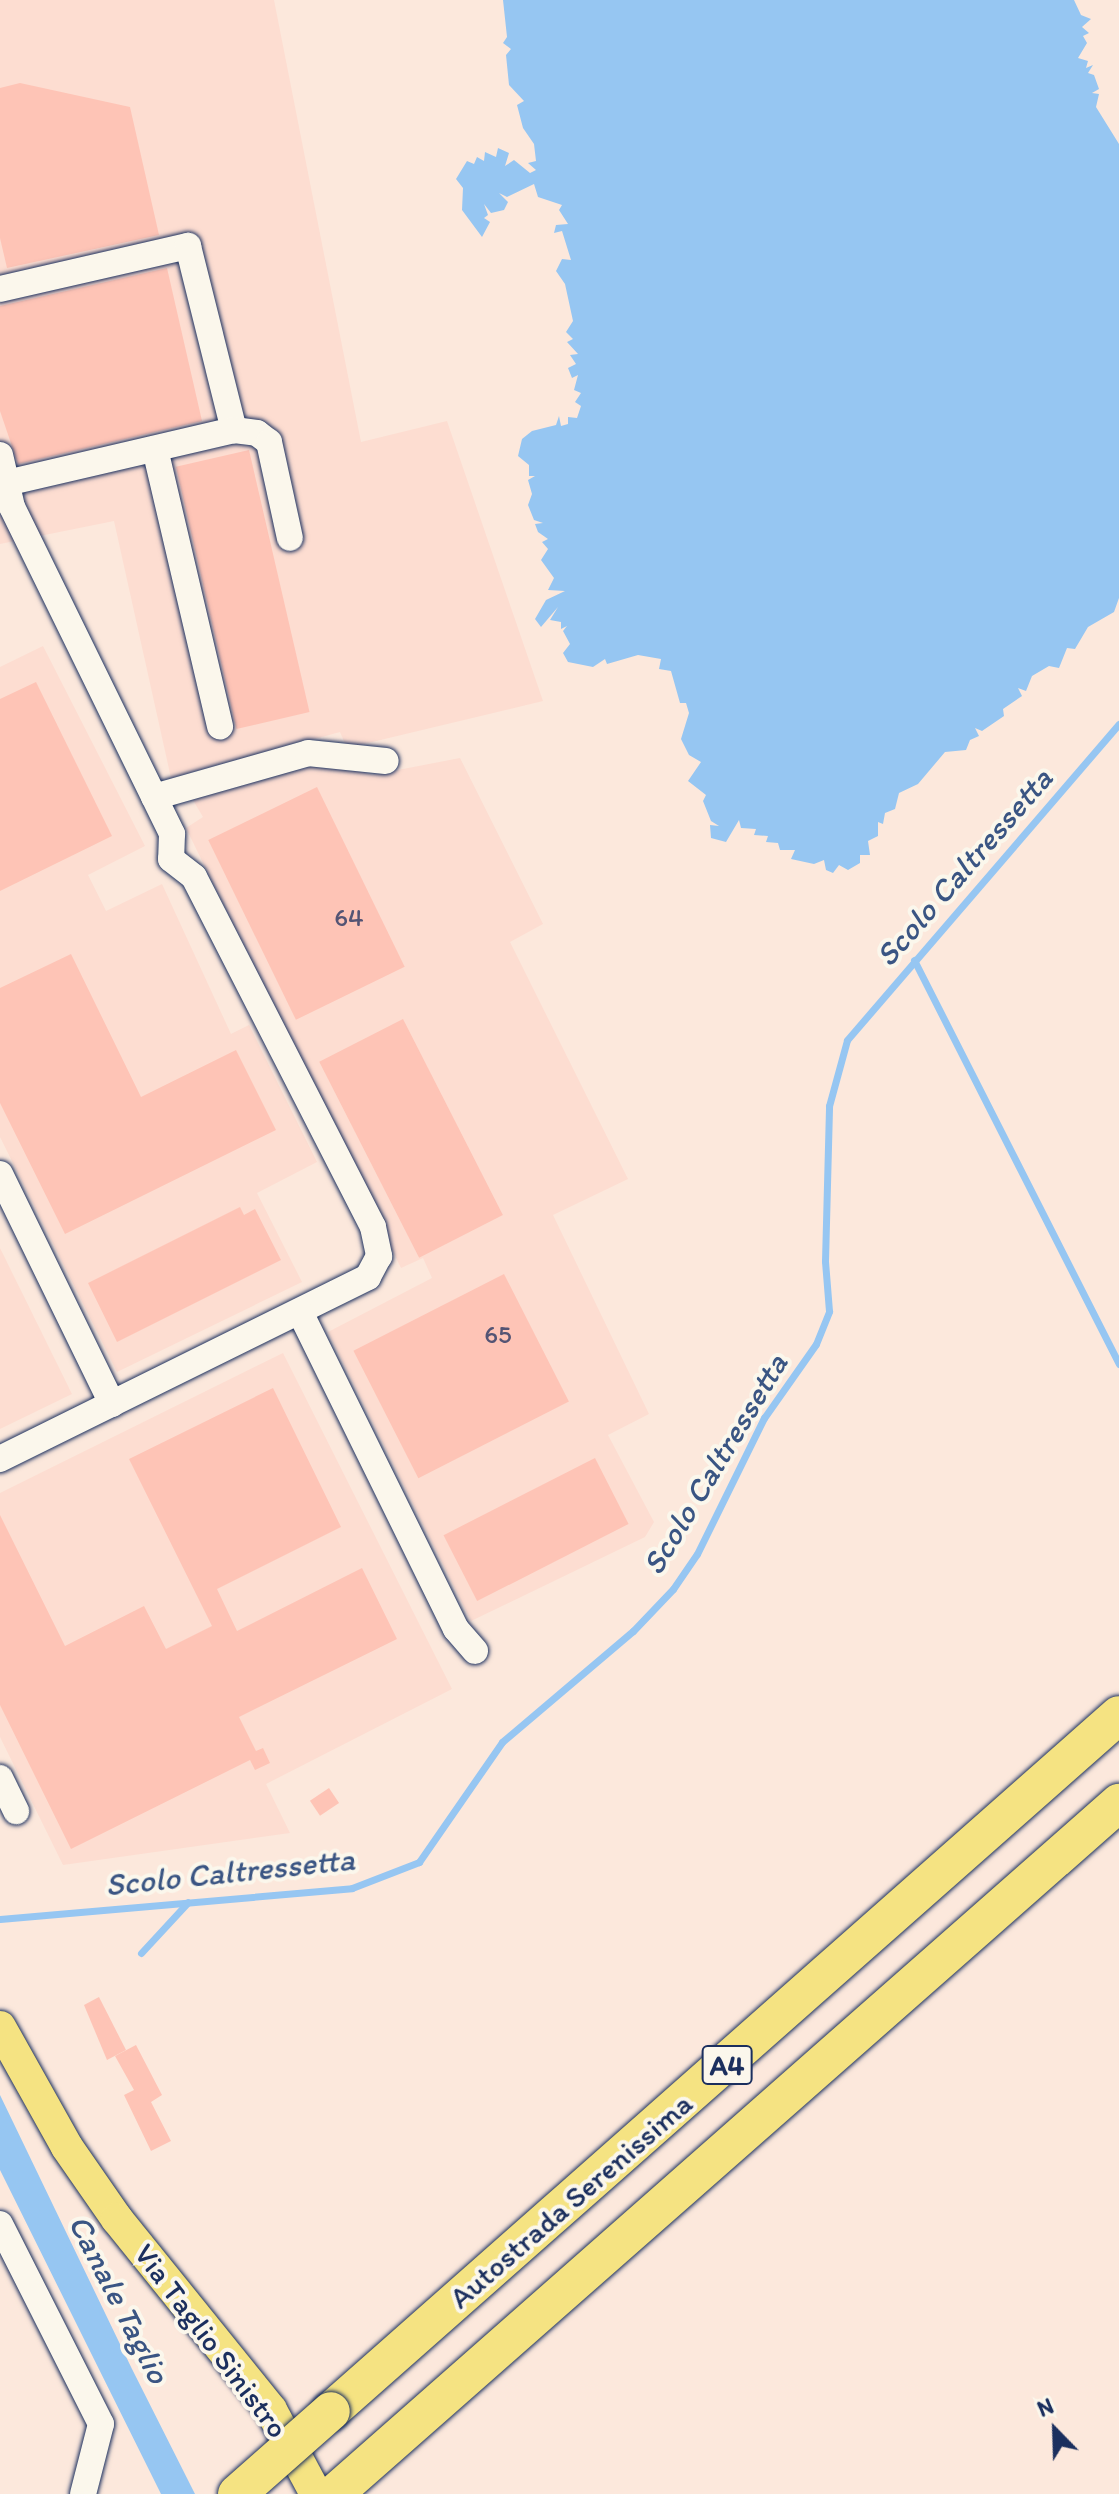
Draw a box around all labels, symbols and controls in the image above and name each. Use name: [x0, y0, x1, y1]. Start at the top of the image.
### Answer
water label: Scolo Caltressetta: [867, 760, 1061, 974]
house number: 64: [334, 902, 364, 934]
house number: 65: [484, 1319, 512, 1351]
water label: Scolo Caltressetta: [634, 1346, 796, 1582]
water label: Scolo Caltressetta: [103, 1840, 357, 1904]
road number: A4: [701, 2041, 753, 2089]
street label: Autostrada Serenissima: [443, 2087, 699, 2315]
water label: Canale Taglio: [60, 2208, 178, 2390]
street label: Via Taglio Sinistro: [127, 2238, 295, 2444]
north arrow: [1015, 2390, 1095, 2470]
text: N: [1033, 2392, 1058, 2423]

